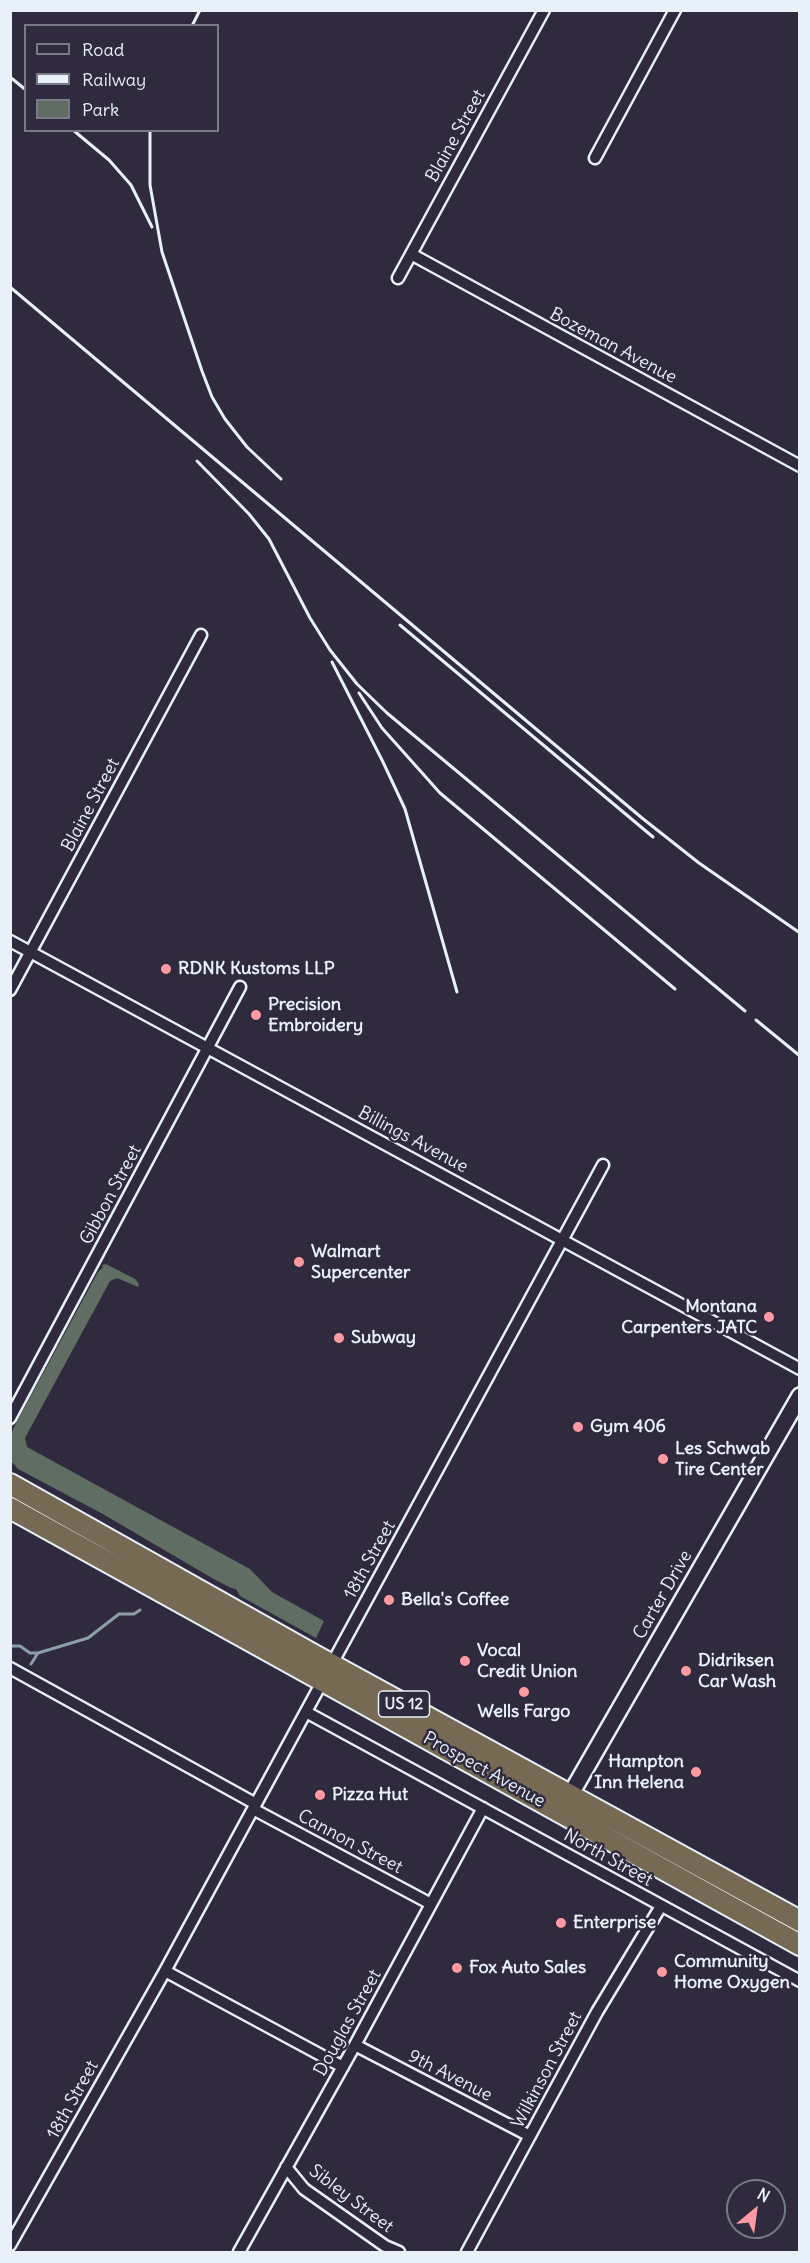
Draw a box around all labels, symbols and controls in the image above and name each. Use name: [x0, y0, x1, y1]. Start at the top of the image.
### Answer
legend: [24, 24, 219, 132]
text: Road: [82, 38, 124, 61]
text: Railway: [82, 68, 146, 91]
street label: Blaine Street: [422, 86, 490, 186]
text: Park: [82, 98, 119, 121]
street label: Bozeman Avenue: [546, 303, 680, 389]
street label: Blaine Street: [57, 755, 125, 855]
place label: RDNK Kustoms LLP: [178, 958, 335, 980]
marker: RDNK Kustoms LLP: [159, 962, 173, 976]
place label: Precision Embroidery: [268, 994, 363, 1036]
marker: Precision Embroidery: [249, 1008, 263, 1022]
street label: Billings Avenue: [354, 1102, 472, 1178]
street label: Gibbon Street: [76, 1141, 146, 1249]
place label: Walmart Supercenter: [311, 1241, 410, 1284]
marker: Walmart Supercenter: [292, 1255, 306, 1269]
place label: Montana Carpenters JATC: [621, 1296, 757, 1338]
marker: Montana Carpenters JATC: [762, 1310, 776, 1324]
place label: Subway: [351, 1327, 416, 1349]
marker: Subway: [332, 1331, 346, 1345]
place label: Gym 406: [590, 1416, 666, 1438]
marker: Gym 406: [571, 1420, 585, 1434]
place label: Les Schwab Tire Center: [675, 1438, 770, 1480]
marker: Les Schwab Tire Center: [656, 1452, 670, 1466]
street label: 18th Street: [340, 1517, 400, 1603]
street label: Carter Drive: [629, 1547, 697, 1643]
place label: Bella's Coffee: [401, 1589, 509, 1611]
marker: Bella's Coffee: [382, 1593, 396, 1607]
place label: Vocal Credit Union: [477, 1640, 577, 1682]
place label: Didriksen Car Wash: [698, 1650, 776, 1692]
marker: Vocal Credit Union: [458, 1654, 472, 1668]
marker: Didriksen Car Wash: [679, 1664, 693, 1678]
marker: Wells Fargo: [517, 1685, 531, 1699]
road number: US 12: [378, 1691, 430, 1717]
place label: Wells Fargo: [478, 1701, 570, 1723]
street label: Prospect Avenue: [419, 1728, 549, 1812]
place label: Hampton Inn Helena: [594, 1751, 684, 1794]
marker: Hampton Inn Helena: [689, 1765, 703, 1779]
place label: Pizza Hut: [332, 1784, 408, 1806]
marker: Pizza Hut: [313, 1788, 327, 1802]
street label: Cannon Street: [294, 1805, 406, 1879]
street label: North Street: [560, 1825, 656, 1891]
place label: Enterprise: [573, 1912, 656, 1934]
marker: Enterprise: [554, 1916, 568, 1930]
place label: Community Home Oxygen: [674, 1951, 790, 1994]
place label: Fox Auto Sales: [469, 1957, 586, 1979]
marker: Fox Auto Sales: [450, 1961, 464, 1975]
marker: Community Home Oxygen: [655, 1965, 669, 1979]
street label: Douglas Street: [310, 1966, 386, 2080]
street label: Wilkinson Street: [507, 2008, 587, 2132]
street label: 9th Avenue: [404, 2046, 496, 2106]
street label: 18th Street: [43, 2057, 103, 2143]
street label: Sibley Street: [304, 2160, 398, 2238]
north arrow: [726, 2179, 786, 2239]
text: N: [754, 2184, 773, 2206]

